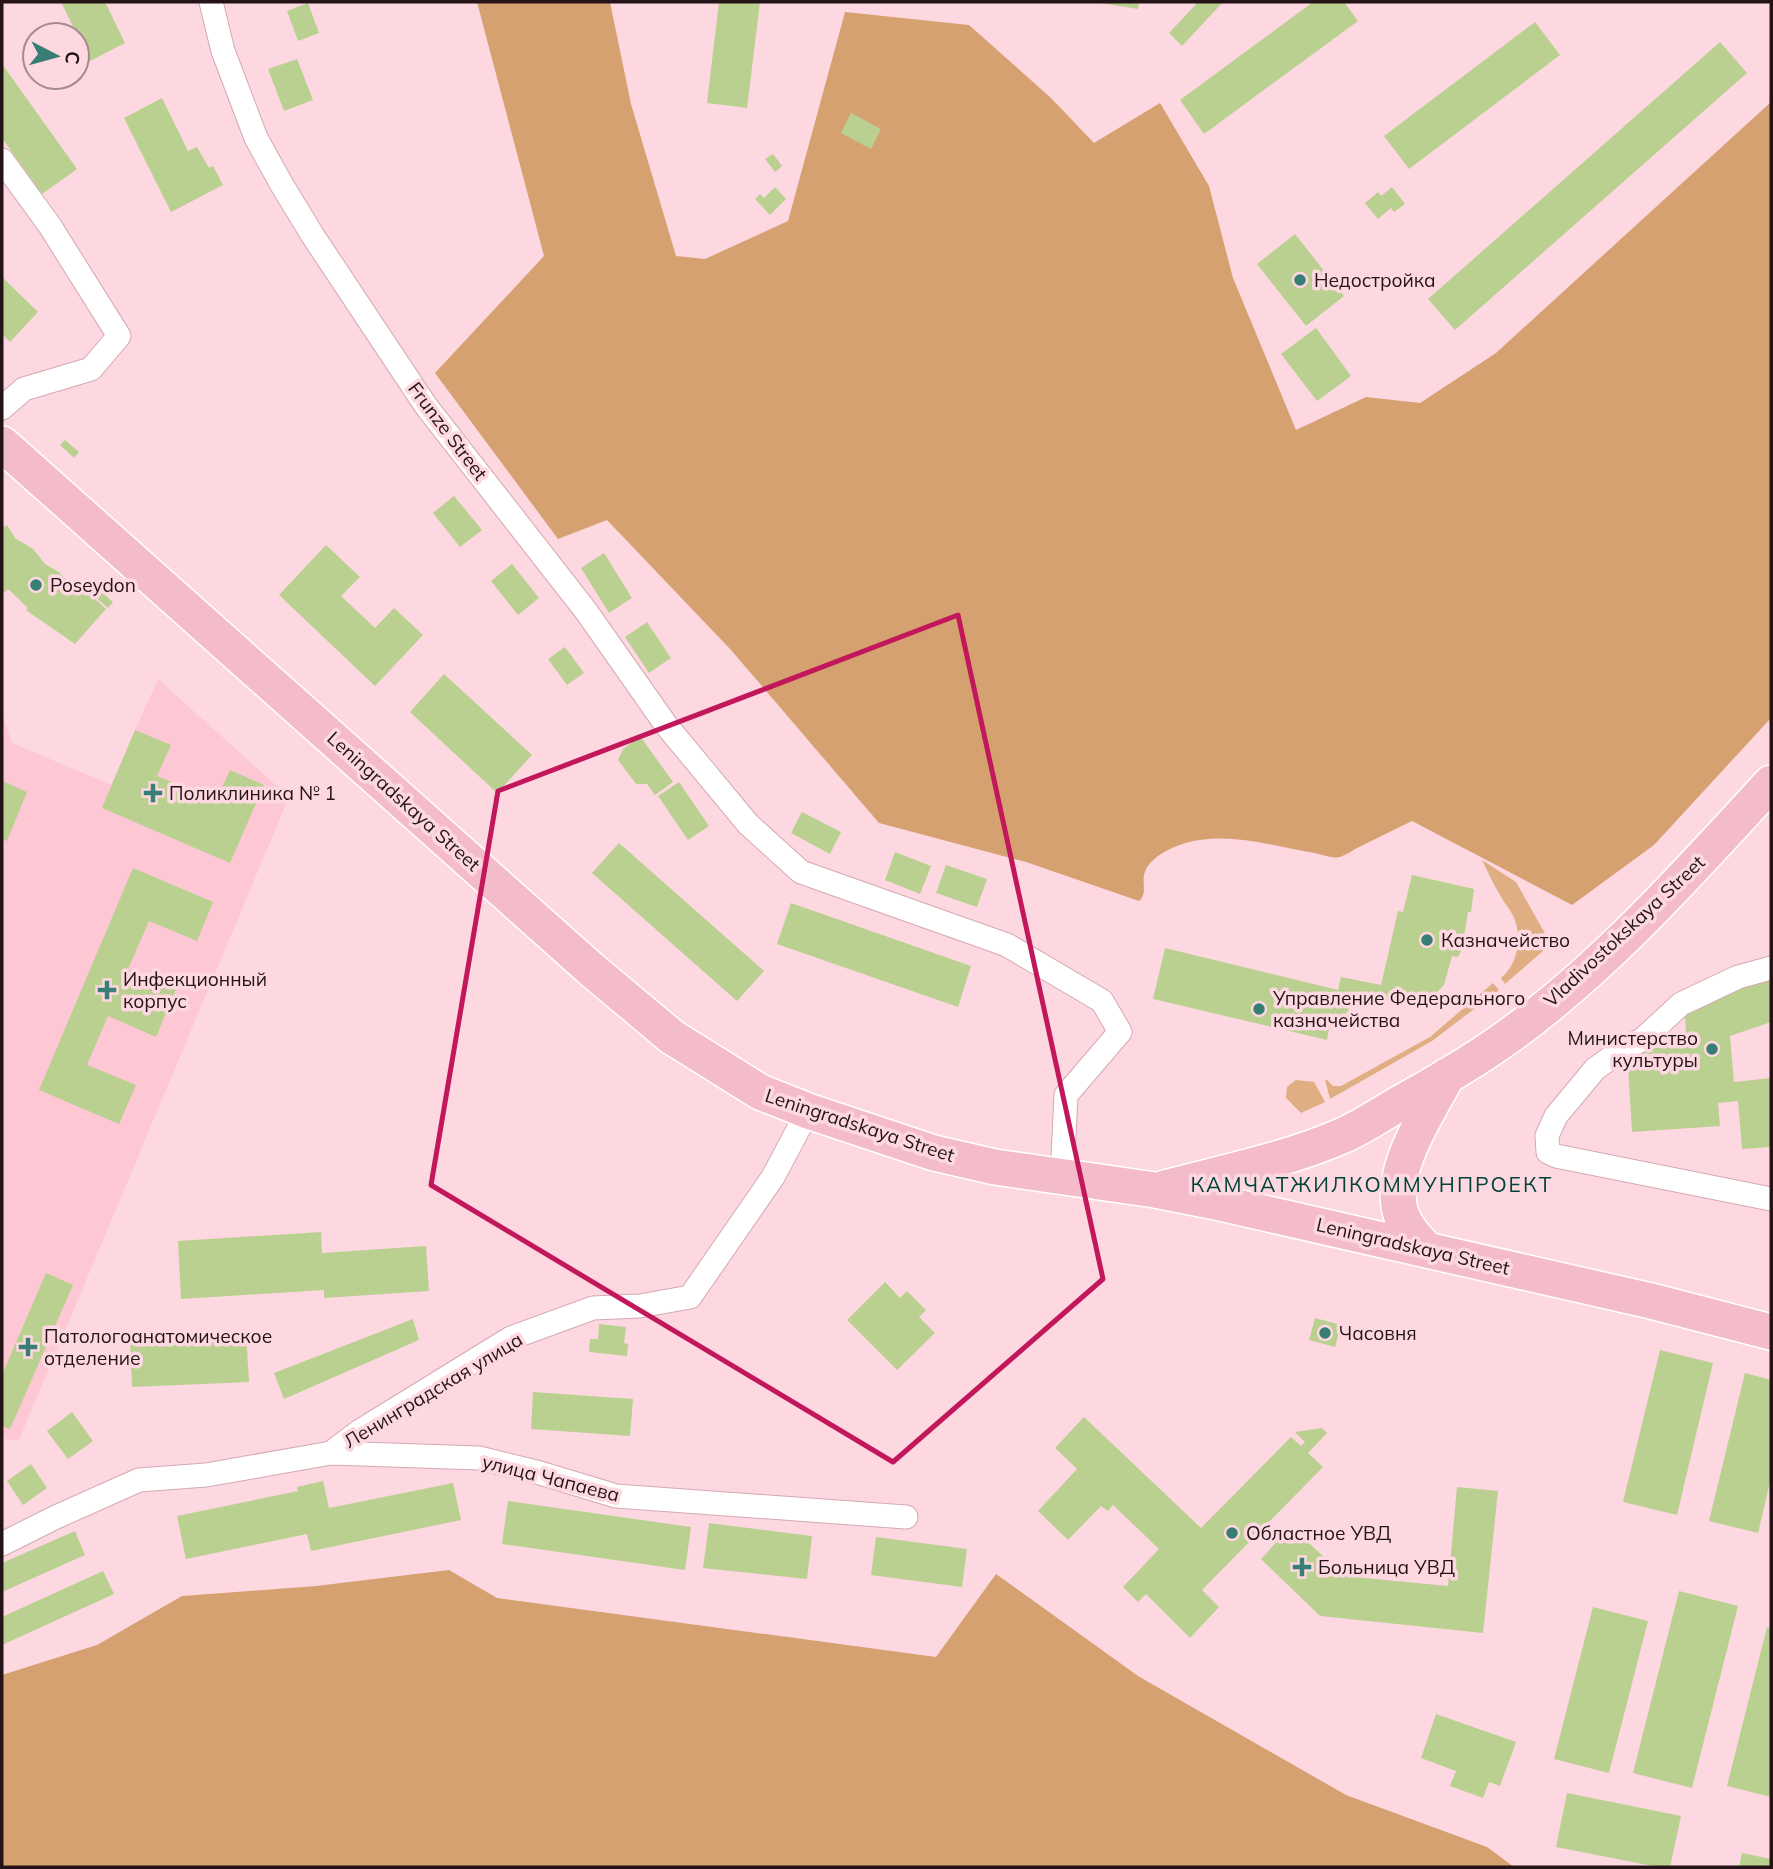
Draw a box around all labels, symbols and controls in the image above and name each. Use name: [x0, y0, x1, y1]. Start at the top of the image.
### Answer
north arrow: [21, 21, 91, 91]
text: С: [60, 50, 86, 66]
place label: Недостройка: [1314, 268, 1436, 292]
marker: Недостройка: [1292, 272, 1308, 288]
street label: Frunze Street: [403, 377, 493, 485]
place label: Poseydon: [50, 573, 136, 597]
marker: Poseydon: [28, 577, 44, 593]
street label: Leningradskaya Street: [323, 726, 486, 876]
place label: Поликлиника № 1: [169, 781, 336, 805]
marker: Поликлиника № 1: [143, 783, 163, 803]
street label: Vladivostokskaya Street: [1538, 850, 1710, 1012]
place label: Казначейство: [1441, 928, 1570, 952]
marker: Казначейство: [1419, 932, 1435, 948]
place label: Инфекционный корпус: [123, 967, 267, 1013]
marker: Инфекционный корпус: [97, 980, 117, 1000]
place label: Управление Федерального казначейства: [1272, 986, 1525, 1032]
marker: Управление Федерального казначейства: [1251, 1001, 1267, 1017]
place label: Министерство культуры: [1568, 1026, 1698, 1072]
marker: Министерство культуры: [1704, 1041, 1720, 1057]
street label: Leningradskaya Street: [762, 1083, 958, 1167]
district label: КАМЧАТЖИЛКОММУНПРОЕКТ: [1191, 1171, 1553, 1197]
street label: Leningradskaya Street: [1314, 1212, 1512, 1280]
place label: Часовня: [1339, 1321, 1417, 1345]
place label: Патологоанатомическое отделение: [44, 1324, 272, 1370]
marker: Часовня: [1317, 1325, 1333, 1341]
street label: Ленинградская улица: [339, 1327, 527, 1453]
marker: Патологоанатомическое отделение: [18, 1337, 38, 1357]
street label: улица Чапаева: [480, 1449, 622, 1507]
place label: Областное УВД: [1246, 1521, 1391, 1545]
marker: Областное УВД: [1224, 1525, 1240, 1541]
place label: Больница УВД: [1318, 1555, 1455, 1579]
marker: Больница УВД: [1292, 1557, 1312, 1577]

